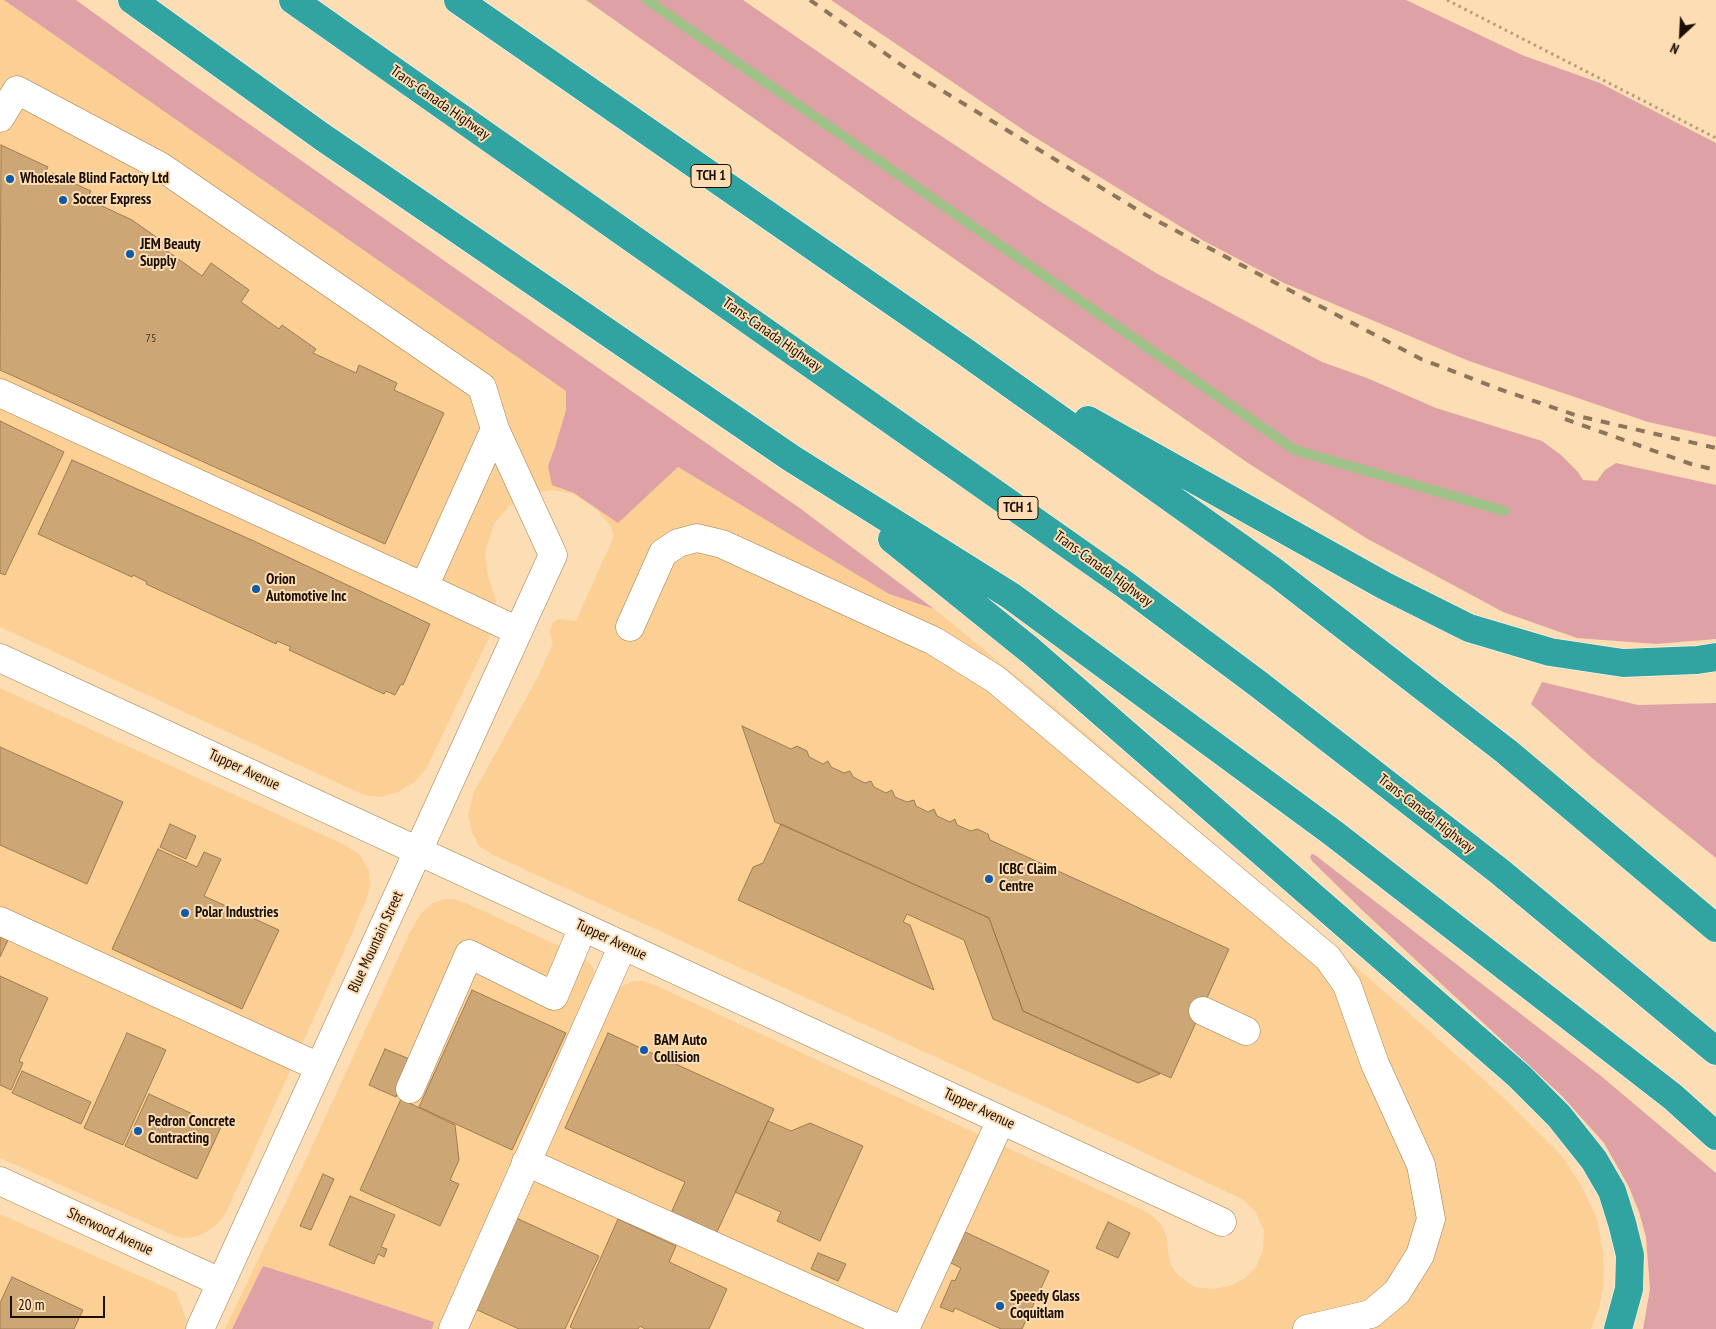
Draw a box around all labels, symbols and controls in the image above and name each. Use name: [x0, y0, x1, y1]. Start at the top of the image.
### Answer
north arrow: [1656, 10, 1706, 60]
text: N: [1667, 39, 1682, 58]
street label: Trans-Canada Highway: [387, 62, 493, 144]
road number: TCH 1: [691, 165, 731, 188]
place label: Wholesale Blind Factory Ltd: [20, 170, 169, 188]
marker: Wholesale Blind Factory Ltd: [4, 173, 16, 185]
place label: Soccer Express: [73, 191, 151, 209]
marker: Soccer Express: [57, 194, 69, 206]
place label: JEM Beauty Supply: [140, 236, 201, 271]
marker: JEM Beauty Supply: [124, 248, 136, 260]
street label: Trans-Canada Highway: [719, 294, 825, 376]
house number: 75: [146, 332, 156, 346]
road number: TCH 1: [998, 496, 1038, 520]
street label: Trans-Canada Highway: [1050, 527, 1156, 611]
place label: Orion Automotive Inc: [266, 571, 347, 606]
marker: Orion Automotive Inc: [250, 583, 262, 595]
street label: Tupper Avenue: [206, 746, 282, 794]
street label: Trans-Canada Highway: [1374, 771, 1478, 857]
place label: ICBC Claim Centre: [999, 861, 1057, 896]
marker: ICBC Claim Centre: [983, 873, 995, 885]
street label: Blue Mountain Street: [345, 888, 407, 996]
place label: Polar Industries: [195, 904, 278, 922]
marker: Polar Industries: [179, 907, 191, 919]
street label: Tupper Avenue: [573, 916, 649, 964]
place label: BAM Auto Collision: [654, 1032, 707, 1067]
marker: BAM Auto Collision: [638, 1044, 650, 1056]
street label: Tupper Avenue: [941, 1085, 1017, 1133]
place label: Pedron Concrete Contracting: [148, 1113, 235, 1148]
marker: Pedron Concrete Contracting: [132, 1125, 144, 1137]
street label: Sherwood Avenue: [64, 1204, 156, 1260]
scale bar: [12, 1286, 108, 1318]
place label: Speedy Glass Coquitlam: [1010, 1288, 1080, 1323]
text: 20 m: [18, 1295, 44, 1314]
marker: Speedy Glass Coquitlam: [994, 1300, 1006, 1312]

